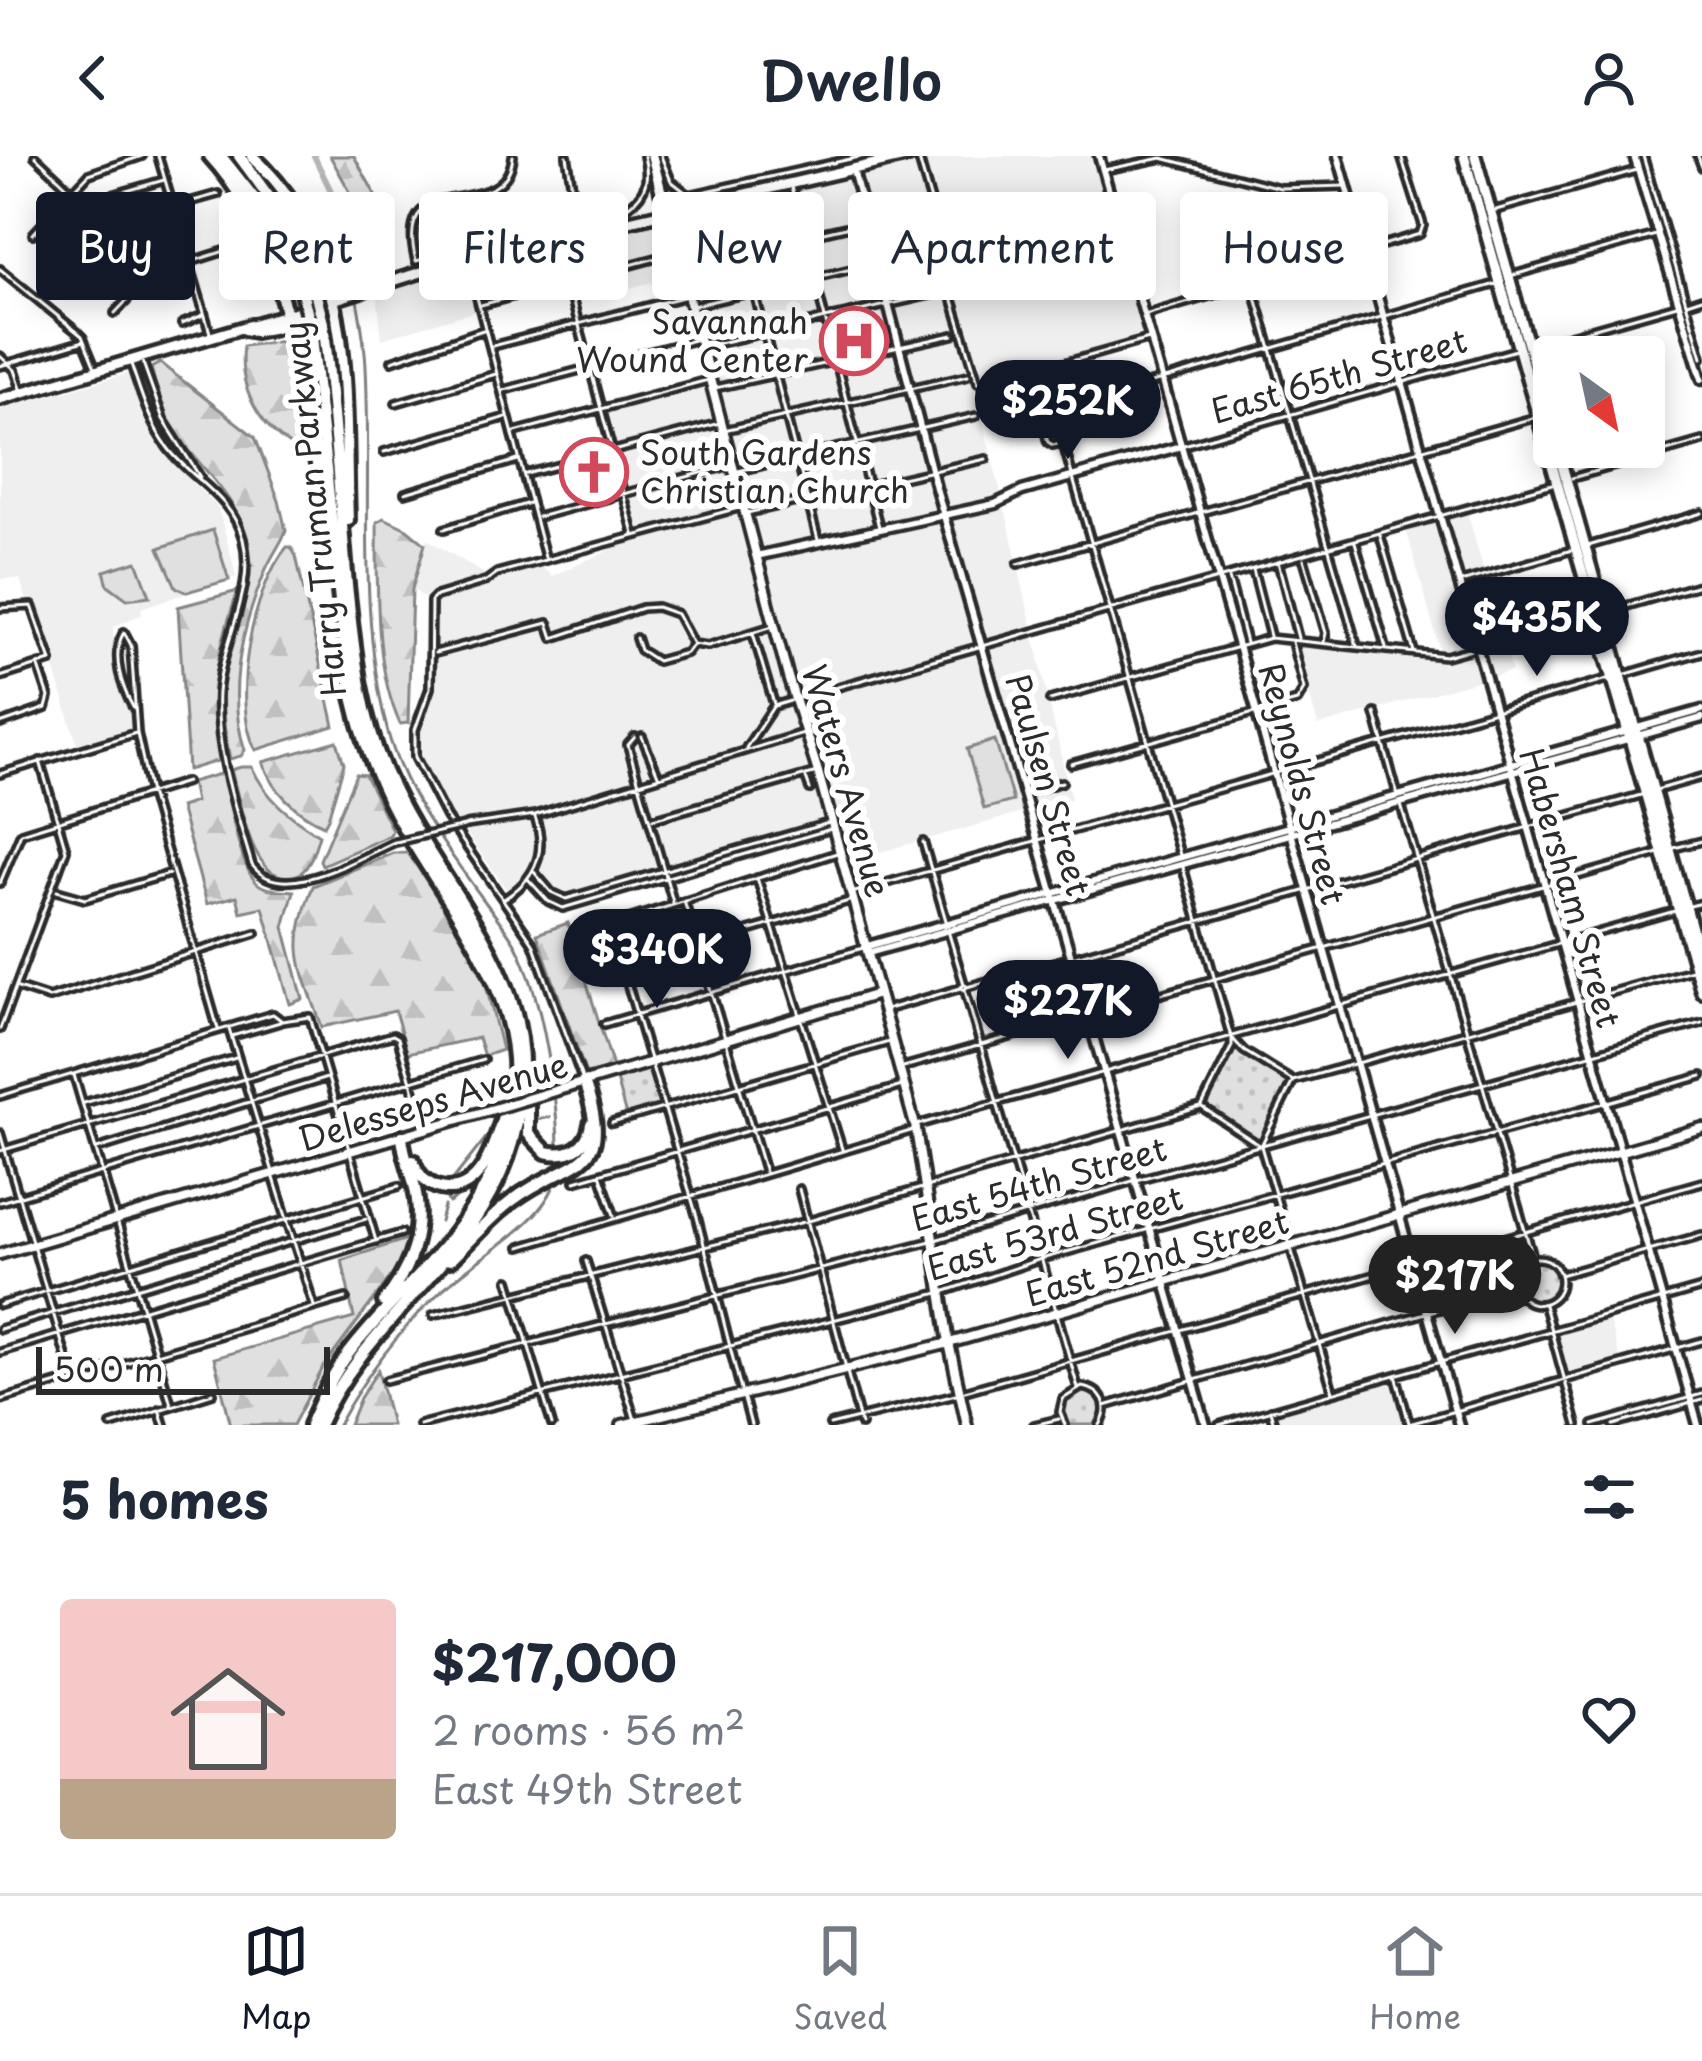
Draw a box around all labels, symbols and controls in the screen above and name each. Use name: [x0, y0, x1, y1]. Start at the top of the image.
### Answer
text: Dwello: [760, 38, 942, 119]
icon: back: [60, 45, 126, 111]
icon: person: [1576, 45, 1642, 111]
chip: Buy: [36, 192, 195, 300]
chip: Rent: [219, 192, 395, 300]
chip: Filters: [419, 192, 628, 300]
chip: New: [652, 192, 824, 300]
chip: Apartment: [848, 192, 1156, 300]
chip: House: [1180, 192, 1388, 300]
place label: Savannah Wound Center: [576, 295, 808, 383]
hospital icon: Savannah Wound Center: [819, 306, 889, 376]
street label: East 65th Street: [1205, 314, 1472, 434]
street label: Harry Truman Parkway: [268, 319, 358, 699]
north arrow: [1533, 336, 1665, 468]
map controls: [1533, 336, 1665, 468]
pin: $252K: [984, 360, 1152, 462]
text: $252K: [1002, 369, 1134, 428]
place label: South Gardens Christian Church: [640, 426, 909, 514]
church icon: South Gardens Christian Church: [559, 437, 629, 507]
pin: $435K: [1453, 577, 1621, 679]
text: $435K: [1472, 586, 1602, 645]
street label: Reynolds Street: [1248, 657, 1360, 910]
street label: Waters Avenue: [791, 658, 905, 903]
street label: Paulsen Street: [994, 668, 1105, 901]
street label: Habersham Street: [1508, 742, 1636, 1033]
pin: $340K: [573, 909, 741, 1011]
text: $340K: [590, 918, 724, 977]
pin: $227K: [984, 960, 1152, 1062]
text: $227K: [1003, 969, 1133, 1028]
street label: Delesseps Avenue: [292, 1038, 573, 1162]
street label: East 54th Street: [905, 1122, 1172, 1242]
street label: East 53rd Street: [921, 1171, 1188, 1291]
street label: East 52nd Street: [1019, 1195, 1294, 1318]
pin: $217K: [1371, 1235, 1539, 1337]
text: $217K: [1395, 1244, 1515, 1303]
scale bar: [36, 1341, 330, 1394]
text: 500 m: [54, 1343, 164, 1393]
text: 5 homes: [60, 1459, 269, 1536]
icon: filters: [1576, 1464, 1642, 1530]
text: $217,000: [432, 1622, 677, 1699]
icon: home: [156, 1647, 300, 1791]
icon: heart: [1576, 1686, 1642, 1752]
text: 2 rooms · 56 m²: [432, 1699, 745, 1758]
text: East 49th Street: [432, 1758, 742, 1817]
tab: Map: [241, 1918, 312, 2040]
tab: Saved: [794, 1918, 887, 2040]
tab: Home: [1369, 1918, 1461, 2040]

